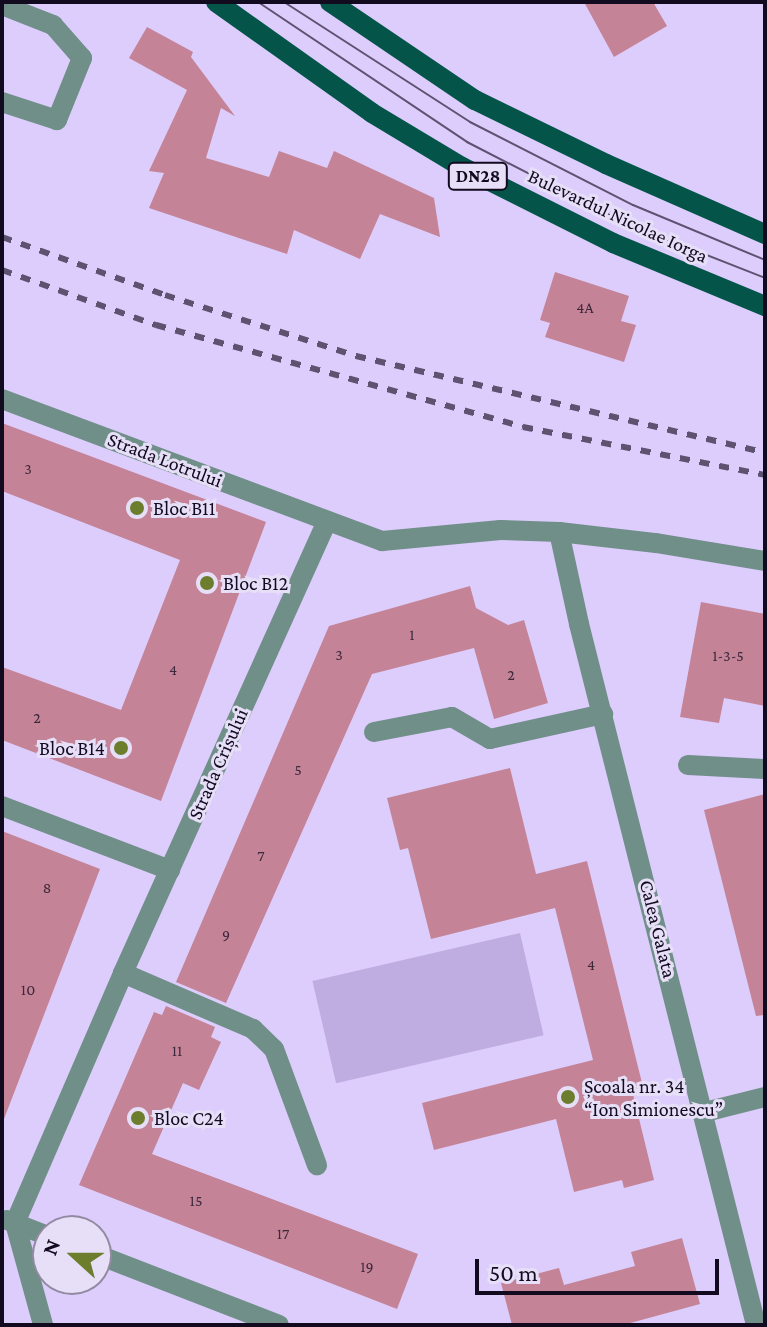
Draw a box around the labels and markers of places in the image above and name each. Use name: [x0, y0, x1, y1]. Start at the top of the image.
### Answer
place label: Bloc B11: [153, 496, 215, 520]
marker: Bloc B11: [128, 499, 146, 517]
place label: Bloc B12: [223, 571, 288, 595]
marker: Bloc B12: [198, 574, 216, 592]
place label: Bloc B14: [39, 736, 105, 760]
marker: Bloc B14: [112, 739, 130, 757]
place label: Școala nr. 34 “Ion Simionescu”: [584, 1074, 723, 1121]
marker: Școala nr. 34 “Ion Simionescu”: [559, 1088, 577, 1106]
place label: Bloc C24: [154, 1106, 224, 1130]
marker: Bloc C24: [129, 1109, 147, 1127]

